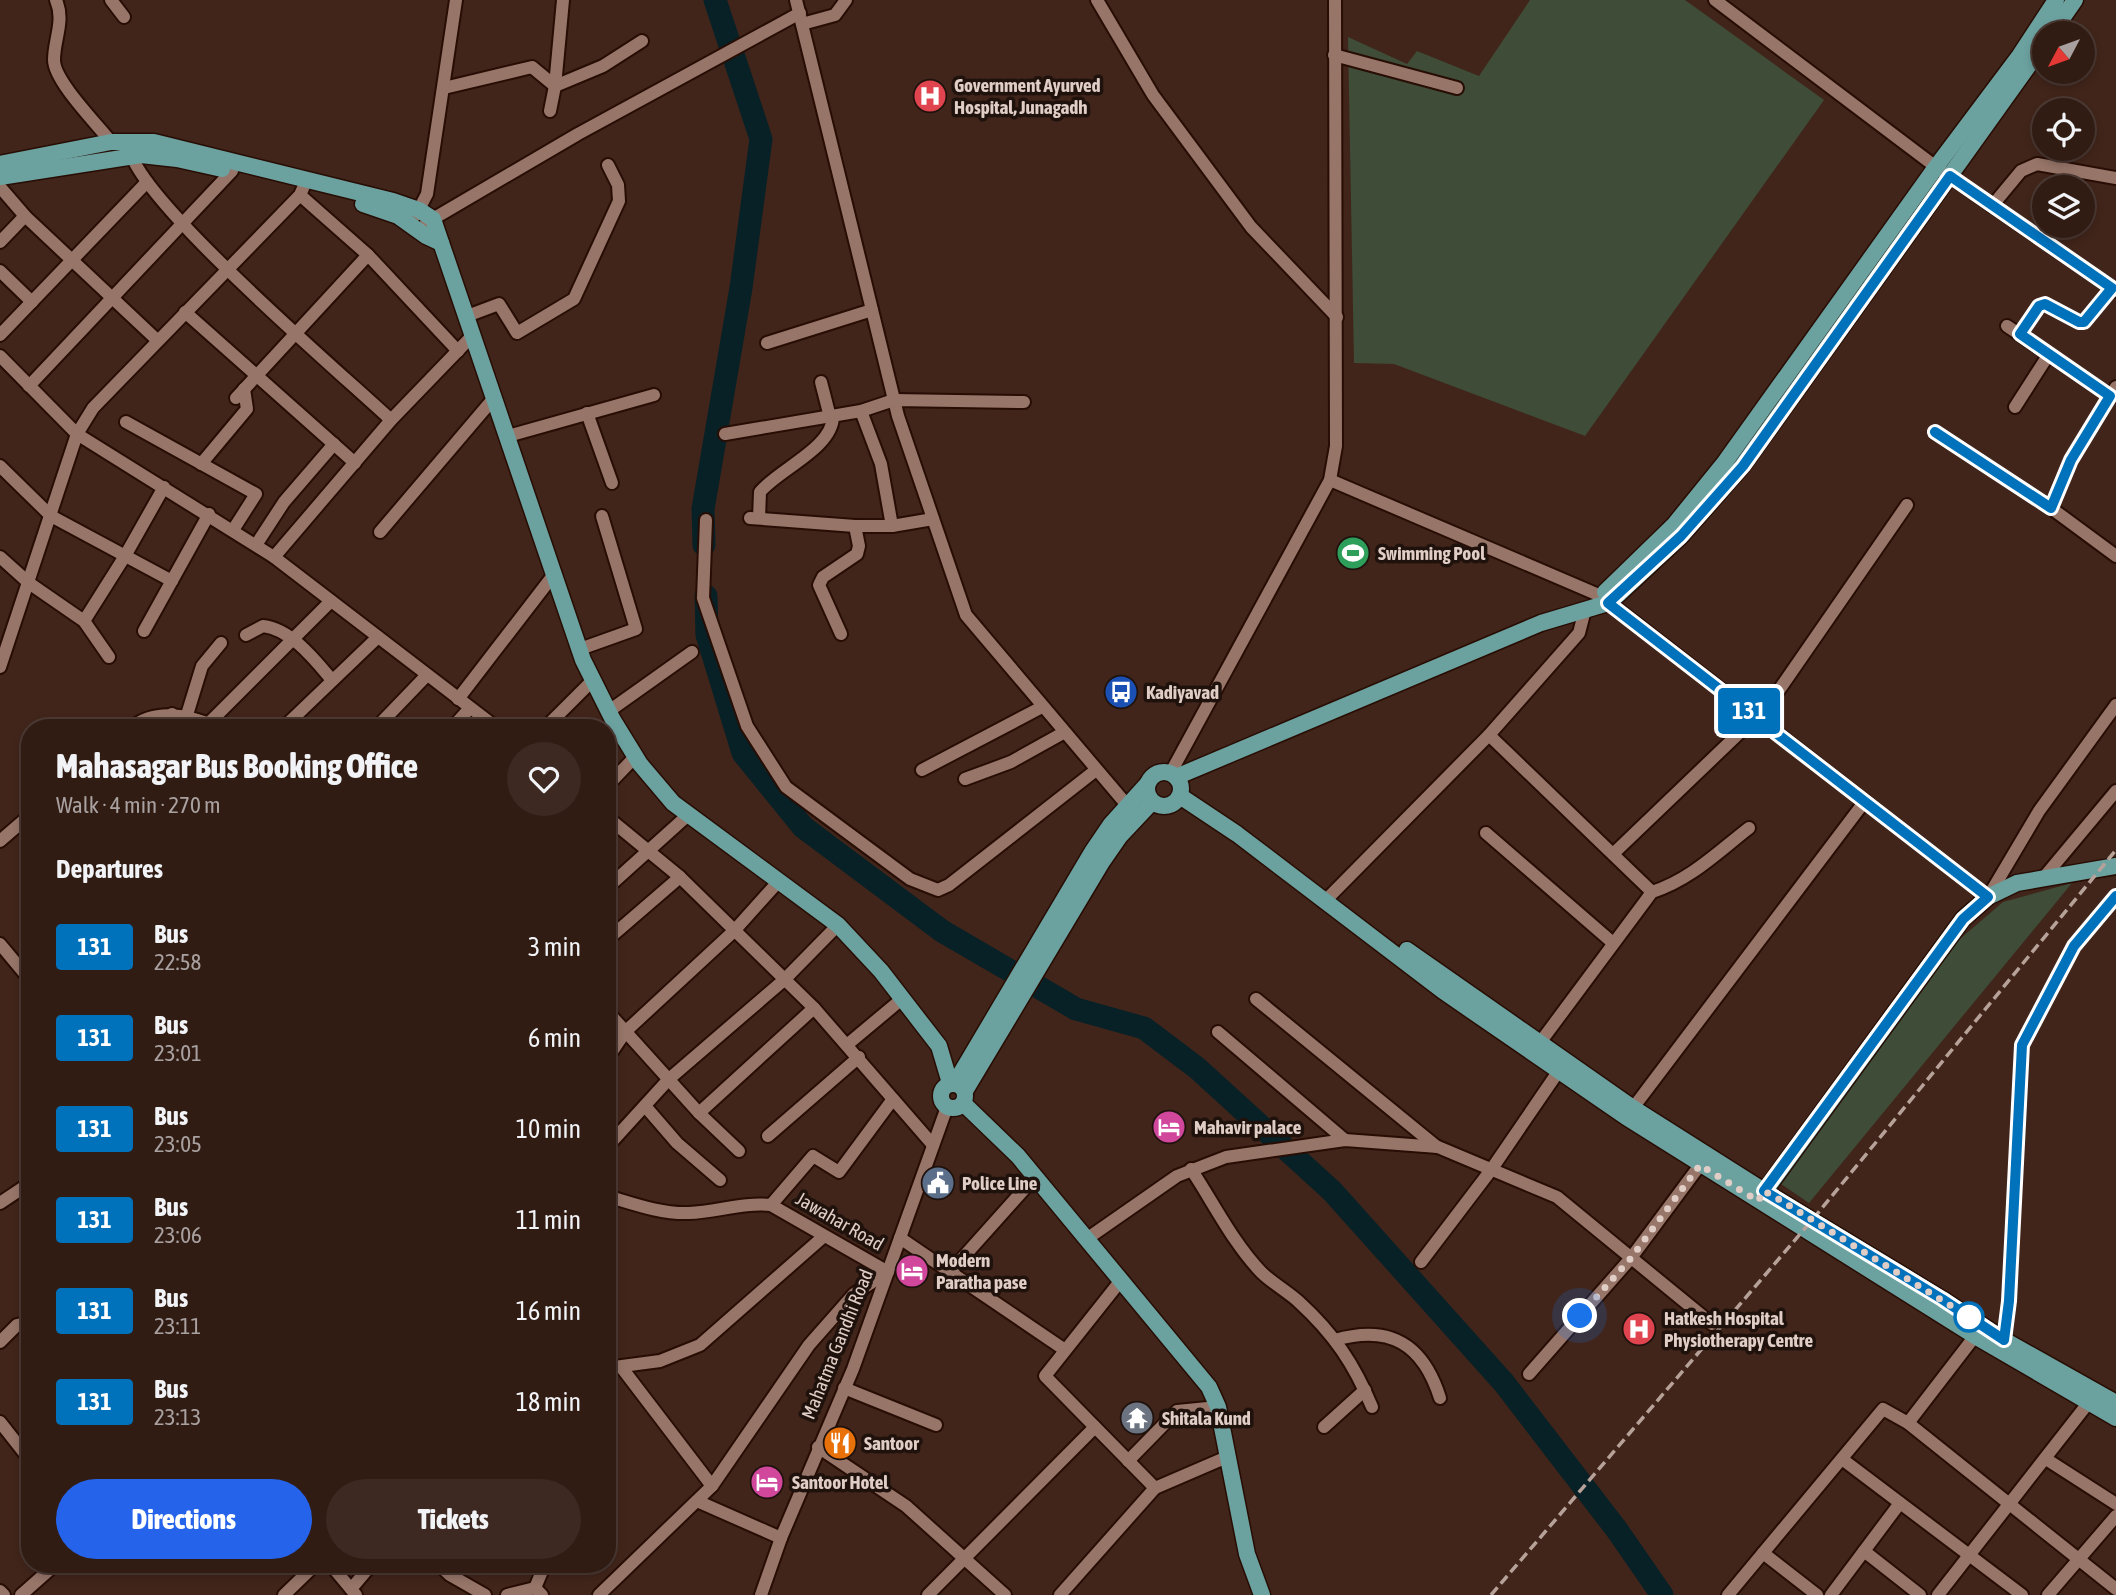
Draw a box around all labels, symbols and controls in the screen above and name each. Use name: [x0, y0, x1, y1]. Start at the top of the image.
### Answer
north arrow: [2032, 21, 2095, 84]
map controls: [2032, 21, 2095, 238]
place label: Government Ayurved Hospital, Junagadh: [954, 74, 1101, 118]
hospital icon: Government Ayurved Hospital, Junagadh: [911, 77, 949, 115]
button: locate: [2032, 98, 2095, 161]
button: layers: [2032, 175, 2095, 238]
sports icon: Swimming Pool: [1334, 534, 1372, 572]
place label: Swimming Pool: [1378, 542, 1486, 564]
bus stop icon: Kadiyavad: [1102, 673, 1140, 711]
place label: Kadiyavad: [1146, 681, 1219, 703]
line badge: 131: [1709, 688, 1789, 734]
text: 131: [1732, 697, 1766, 724]
button: heart: [507, 742, 581, 816]
text: Mahasagar Bus Booking Office: [56, 747, 418, 785]
text: Walk · 4 min · 270 m: [56, 792, 220, 818]
text: Departures: [56, 854, 163, 884]
text: Bus: [154, 919, 188, 949]
text: 3 min: [528, 932, 581, 962]
text: 131: [78, 933, 111, 960]
text: 22:58: [154, 949, 201, 975]
text: Bus: [154, 1010, 188, 1040]
text: 6 min: [528, 1023, 581, 1053]
text: 131: [78, 1024, 111, 1051]
text: 23:01: [154, 1040, 202, 1066]
text: Bus: [154, 1101, 188, 1131]
hotel icon: Mahavir palace: [1150, 1108, 1188, 1146]
text: 10 min: [516, 1114, 581, 1144]
text: 131: [78, 1115, 111, 1142]
place label: Mahavir palace: [1194, 1116, 1302, 1138]
text: 23:05: [154, 1131, 202, 1157]
public building icon: Police Line: [919, 1164, 957, 1202]
place label: Police Line: [962, 1172, 1038, 1194]
street label: Jawahar Road: [792, 1187, 888, 1255]
text: Bus: [154, 1192, 188, 1222]
text: 11 min: [516, 1205, 581, 1235]
text: 131: [78, 1206, 111, 1233]
text: 23:06: [154, 1222, 202, 1248]
place label: Modern Paratha pase: [936, 1249, 1027, 1293]
hotel icon: Modern Paratha pase: [893, 1252, 931, 1290]
street label: Mahatma Gandhi Road: [797, 1266, 877, 1422]
text: Bus: [154, 1283, 188, 1313]
text: 16 min: [516, 1296, 581, 1326]
text: 131: [78, 1297, 111, 1324]
your location: [1562, 1298, 1597, 1333]
unlabelled marker: [1954, 1302, 1984, 1332]
place label: Hatkesh Hospital Physiotherapy Centre: [1664, 1307, 1813, 1351]
hospital icon: Hatkesh Hospital Physiotherapy Centre: [1620, 1310, 1658, 1348]
text: 23:11: [154, 1313, 201, 1339]
text: Bus: [154, 1374, 188, 1404]
text: 18 min: [516, 1387, 581, 1417]
text: 131: [78, 1388, 111, 1415]
temple icon: Shitala Kund: [1118, 1399, 1156, 1437]
text: 23:13: [154, 1404, 201, 1430]
place label: Shitala Kund: [1162, 1407, 1251, 1429]
restaurant icon: Santoor: [821, 1424, 859, 1462]
place label: Santoor: [864, 1432, 919, 1454]
hotel icon: Santoor Hotel: [748, 1463, 786, 1501]
place label: Santoor Hotel: [792, 1471, 889, 1493]
button: Directions: [56, 1479, 312, 1559]
button: Tickets: [326, 1479, 581, 1559]

